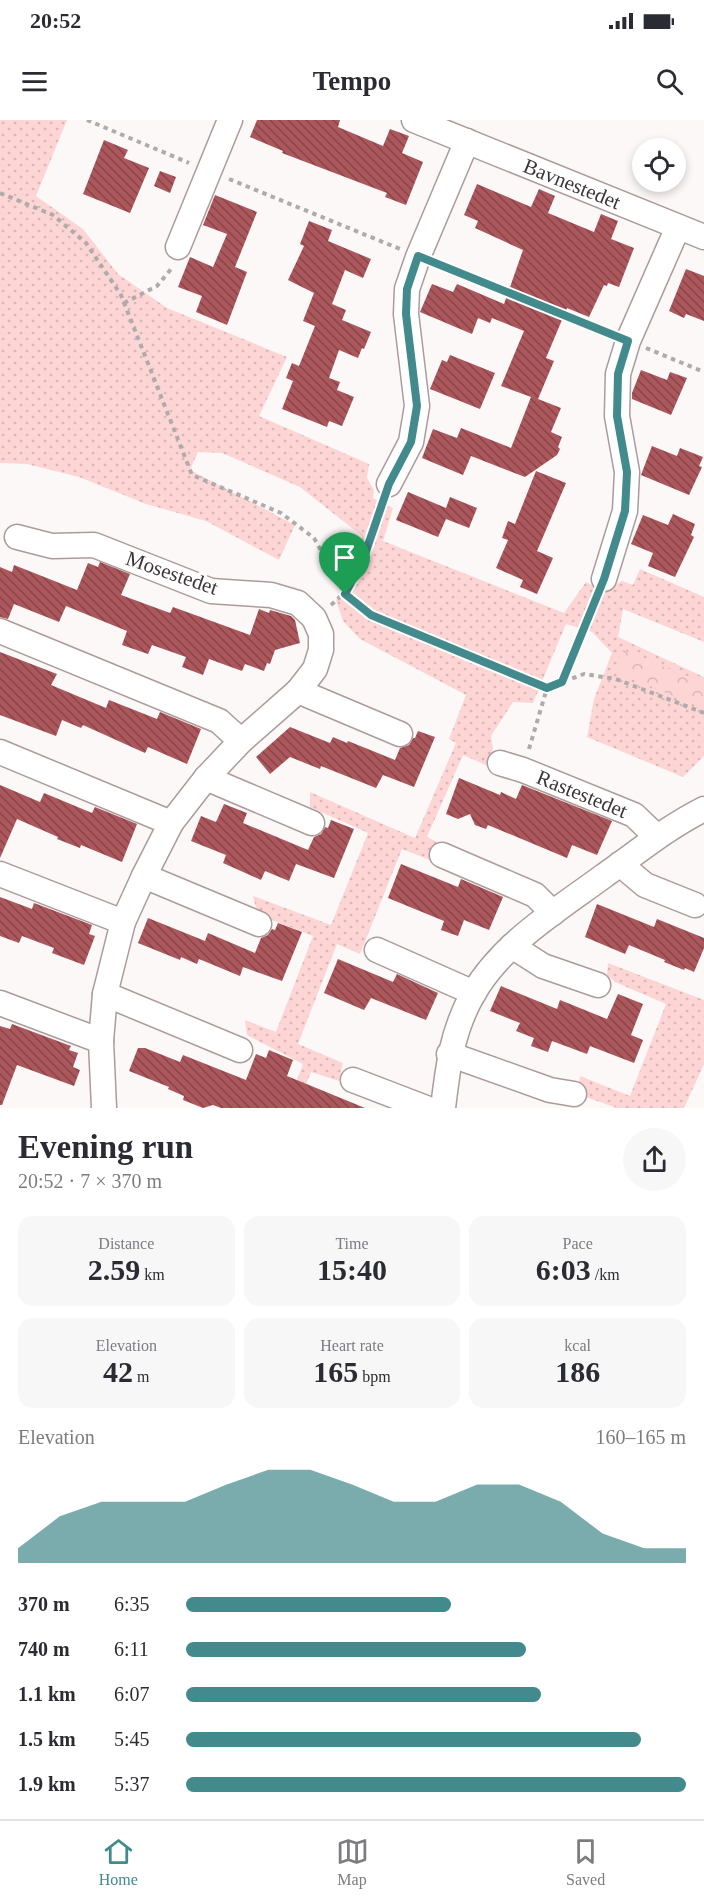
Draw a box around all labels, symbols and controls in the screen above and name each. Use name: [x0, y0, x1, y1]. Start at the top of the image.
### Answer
text: 20:52: [30, 8, 81, 33]
icon: menu: [18, 65, 51, 98]
icon: search: [653, 65, 686, 98]
text: Tempo: [313, 66, 391, 96]
map controls: [632, 138, 686, 192]
button: locate: [632, 138, 686, 192]
street label: Bavnestedet: [520, 154, 624, 214]
pin: [319, 532, 370, 594]
icon: arrive: [328, 541, 361, 574]
street label: Mosestedet: [123, 546, 221, 600]
street label: Rastestedet: [533, 765, 631, 823]
button: share: [623, 1128, 686, 1191]
text: Evening run: [18, 1129, 193, 1165]
text: 20:52 · 7 × 370 m: [18, 1170, 162, 1192]
text: Distance: [98, 1235, 154, 1252]
text: Time: [335, 1235, 369, 1252]
text: Pace: [563, 1235, 593, 1252]
text: 2.59: [88, 1253, 140, 1286]
text: 15:40: [317, 1253, 387, 1286]
text: 6:03: [536, 1253, 591, 1286]
text: km: [140, 1266, 165, 1283]
text: /km: [591, 1266, 620, 1283]
text: Elevation: [96, 1337, 157, 1354]
text: Heart rate: [320, 1337, 384, 1354]
text: kcal: [564, 1337, 591, 1354]
text: 42: [103, 1355, 133, 1388]
text: 165: [313, 1355, 358, 1388]
text: 186: [555, 1355, 600, 1388]
text: m: [133, 1368, 150, 1385]
text: bpm: [358, 1368, 391, 1385]
text: Elevation: [18, 1426, 95, 1448]
text: 160–165 m: [595, 1426, 686, 1448]
text: 370 m: [18, 1593, 70, 1615]
text: 6:35: [114, 1593, 150, 1615]
text: 740 m: [18, 1638, 70, 1660]
text: 6:11: [114, 1638, 149, 1660]
text: 1.1 km: [18, 1683, 76, 1705]
text: 6:07: [114, 1683, 150, 1705]
text: 1.5 km: [18, 1728, 76, 1750]
text: 5:45: [114, 1728, 150, 1750]
text: 1.9 km: [18, 1773, 76, 1795]
text: 5:37: [114, 1773, 150, 1795]
tab: Home: [99, 1835, 138, 1889]
tab: Map: [336, 1835, 369, 1889]
tab: Saved: [566, 1835, 605, 1889]

